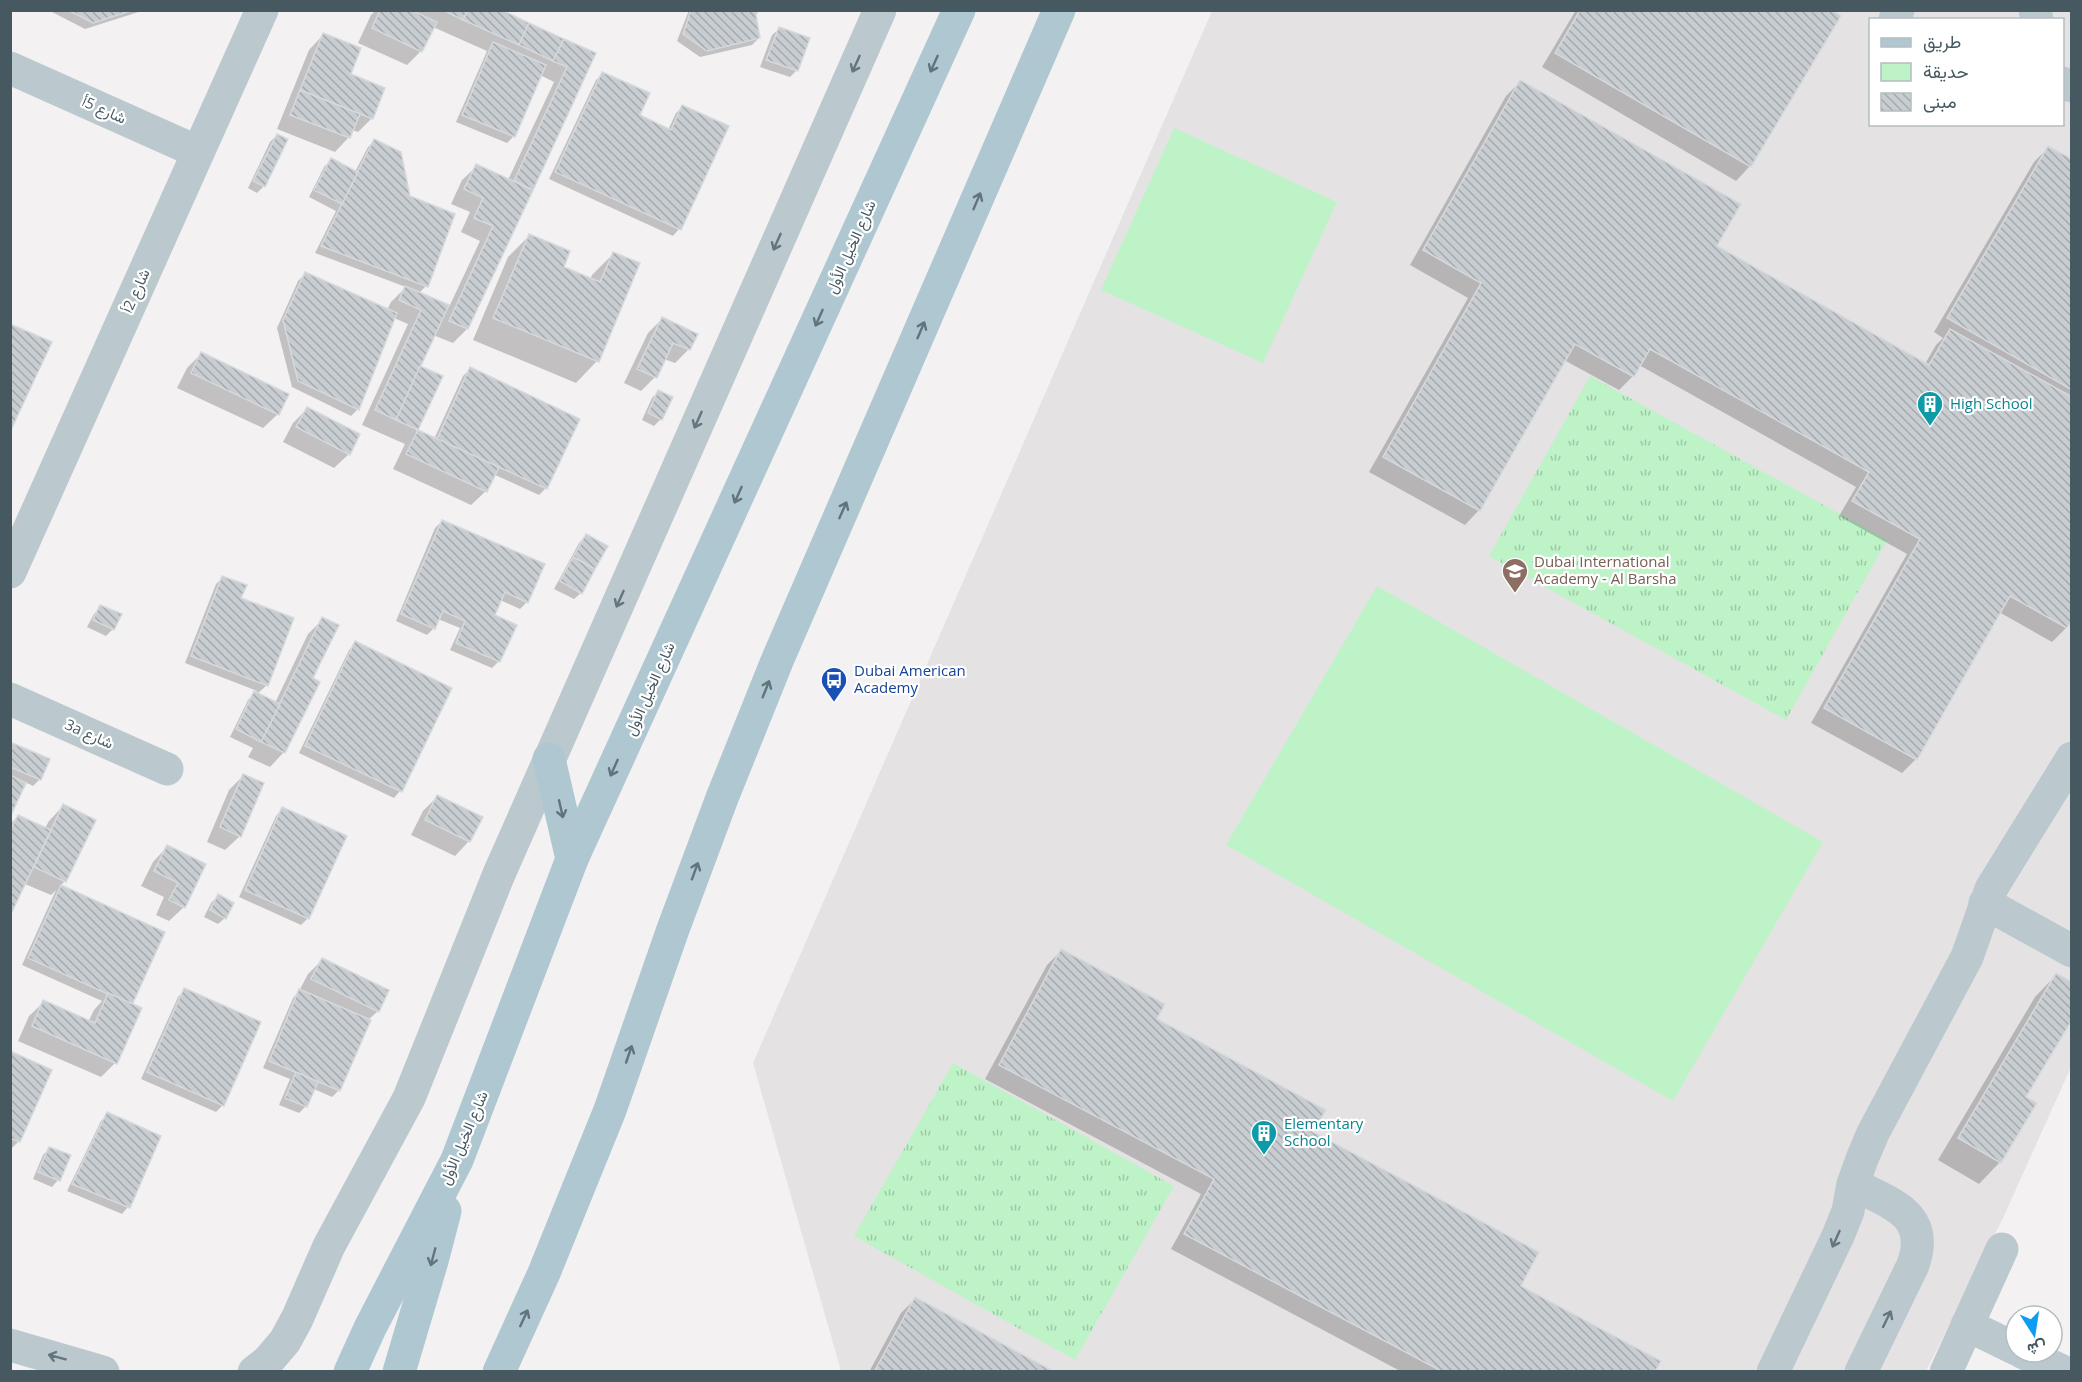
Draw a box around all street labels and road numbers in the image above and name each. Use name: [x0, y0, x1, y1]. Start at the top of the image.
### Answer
street label: شارع 5أ: [78, 91, 130, 129]
street label: شارع الخيل الأول: [821, 197, 882, 297]
street label: شارع 2أ: [117, 265, 155, 317]
street label: شارع الخيل الأول: [620, 639, 681, 739]
street label: 3a شارع: [61, 714, 117, 754]
street label: شارع الخيل الأول: [434, 1087, 494, 1188]

